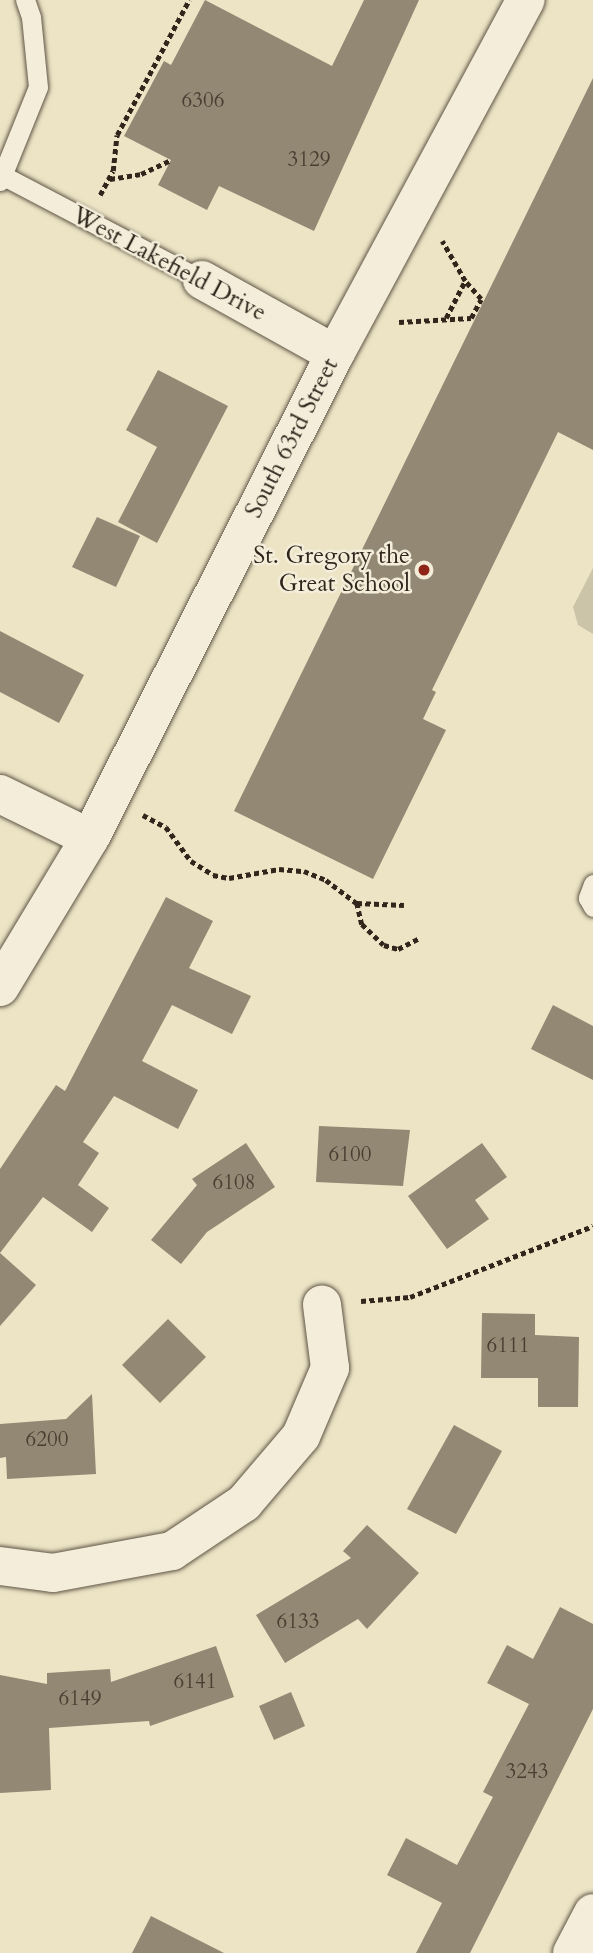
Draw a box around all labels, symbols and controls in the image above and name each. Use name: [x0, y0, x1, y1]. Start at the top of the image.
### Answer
house number: 6306: [181, 88, 225, 114]
house number: 3129: [287, 147, 331, 173]
street label: West Lakefield Drive: [67, 201, 271, 327]
street label: South 63rd Street: [239, 353, 345, 523]
place label: St. Gregory the Great School: [253, 542, 410, 598]
marker: St. Gregory the Great School: [416, 562, 432, 578]
house number: 6100: [328, 1142, 372, 1168]
house number: 6108: [212, 1170, 256, 1196]
house number: 6111: [486, 1333, 530, 1359]
house number: 6200: [25, 1427, 69, 1453]
house number: 6133: [276, 1609, 320, 1635]
house number: 6141: [173, 1669, 217, 1695]
house number: 6149: [58, 1686, 102, 1712]
house number: 3243: [505, 1759, 549, 1785]

